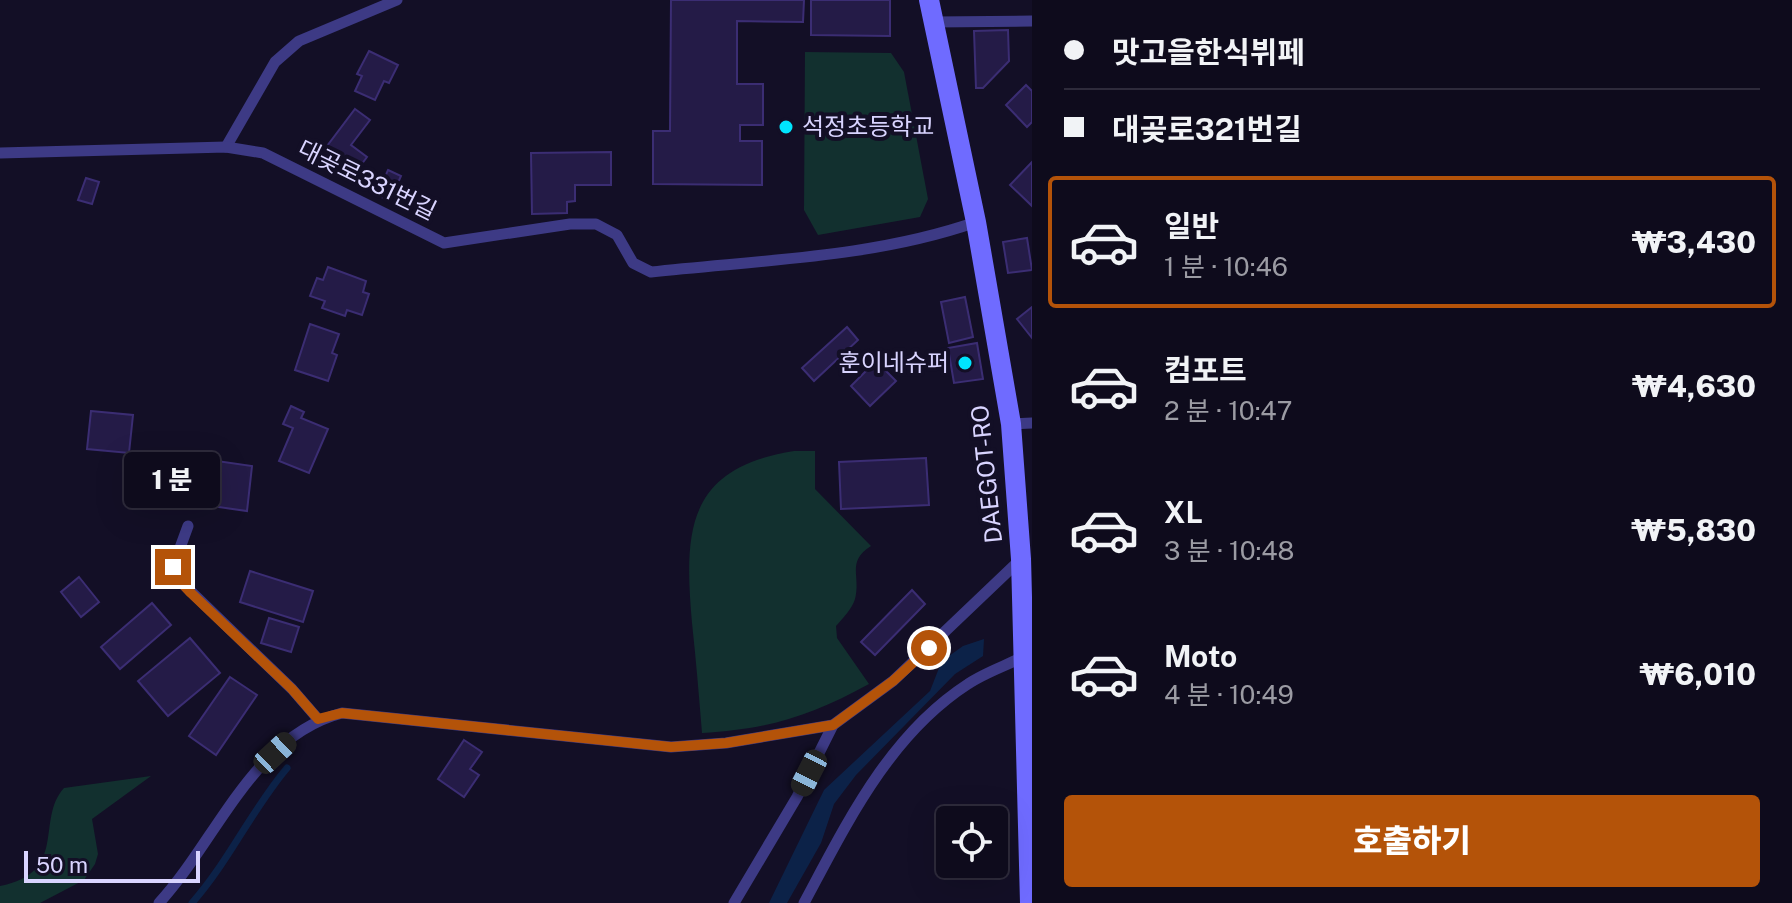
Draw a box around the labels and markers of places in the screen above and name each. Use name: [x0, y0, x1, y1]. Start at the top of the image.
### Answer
place label: 석정초등학교: [802, 112, 934, 140]
marker: 석정초등학교: [777, 118, 795, 136]
place label: 훈이네슈퍼: [839, 348, 949, 376]
marker: 훈이네슈퍼: [956, 354, 974, 372]

